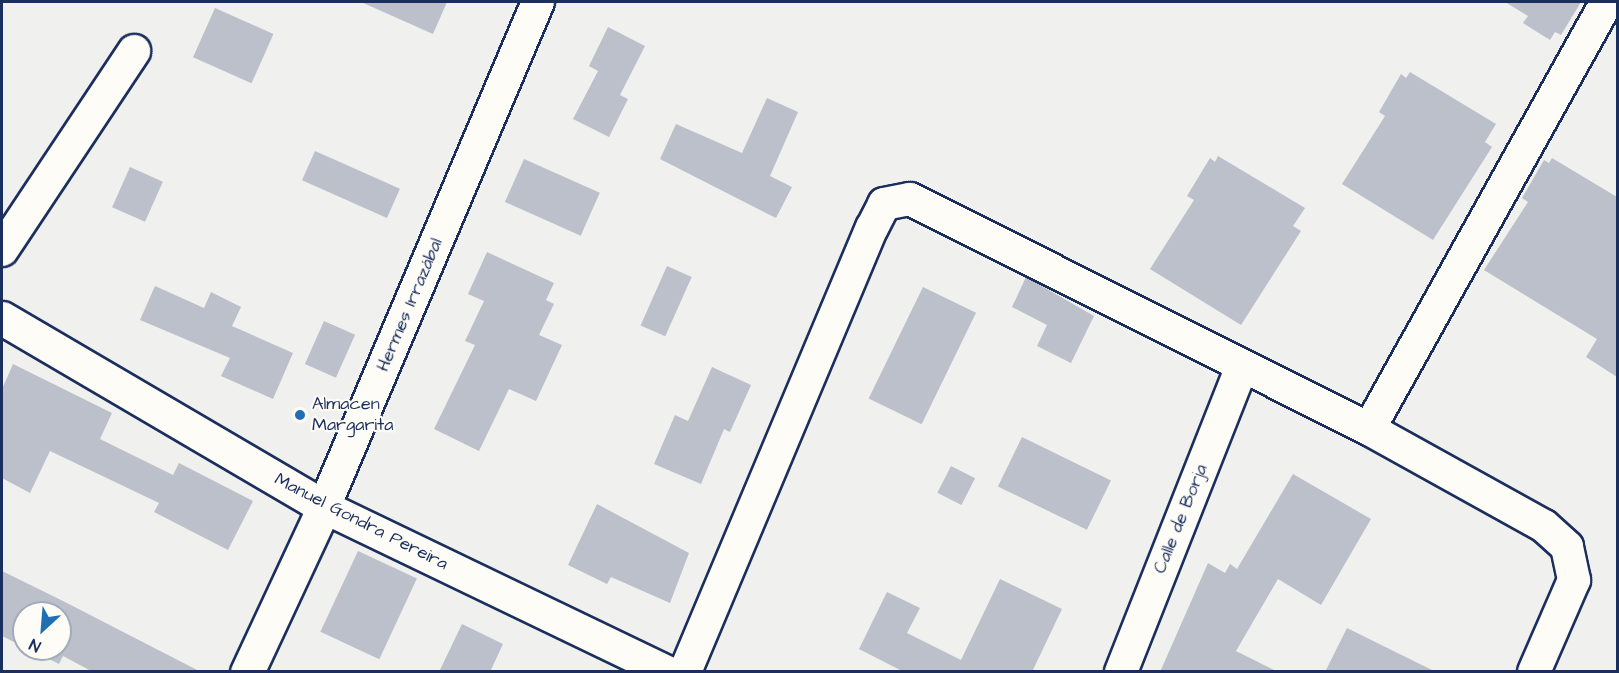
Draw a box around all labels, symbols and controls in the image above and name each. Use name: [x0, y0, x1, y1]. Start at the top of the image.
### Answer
street label: Hermes Irrazábal: [372, 235, 448, 375]
place label: Almacen Margarita: [312, 394, 394, 436]
marker: Almacen Margarita: [293, 408, 307, 422]
street label: Calle de Borja: [1149, 461, 1213, 577]
street label: Manuel Gondra Pereira: [271, 469, 451, 575]
north arrow: [12, 601, 72, 661]
text: N: [26, 633, 44, 657]

